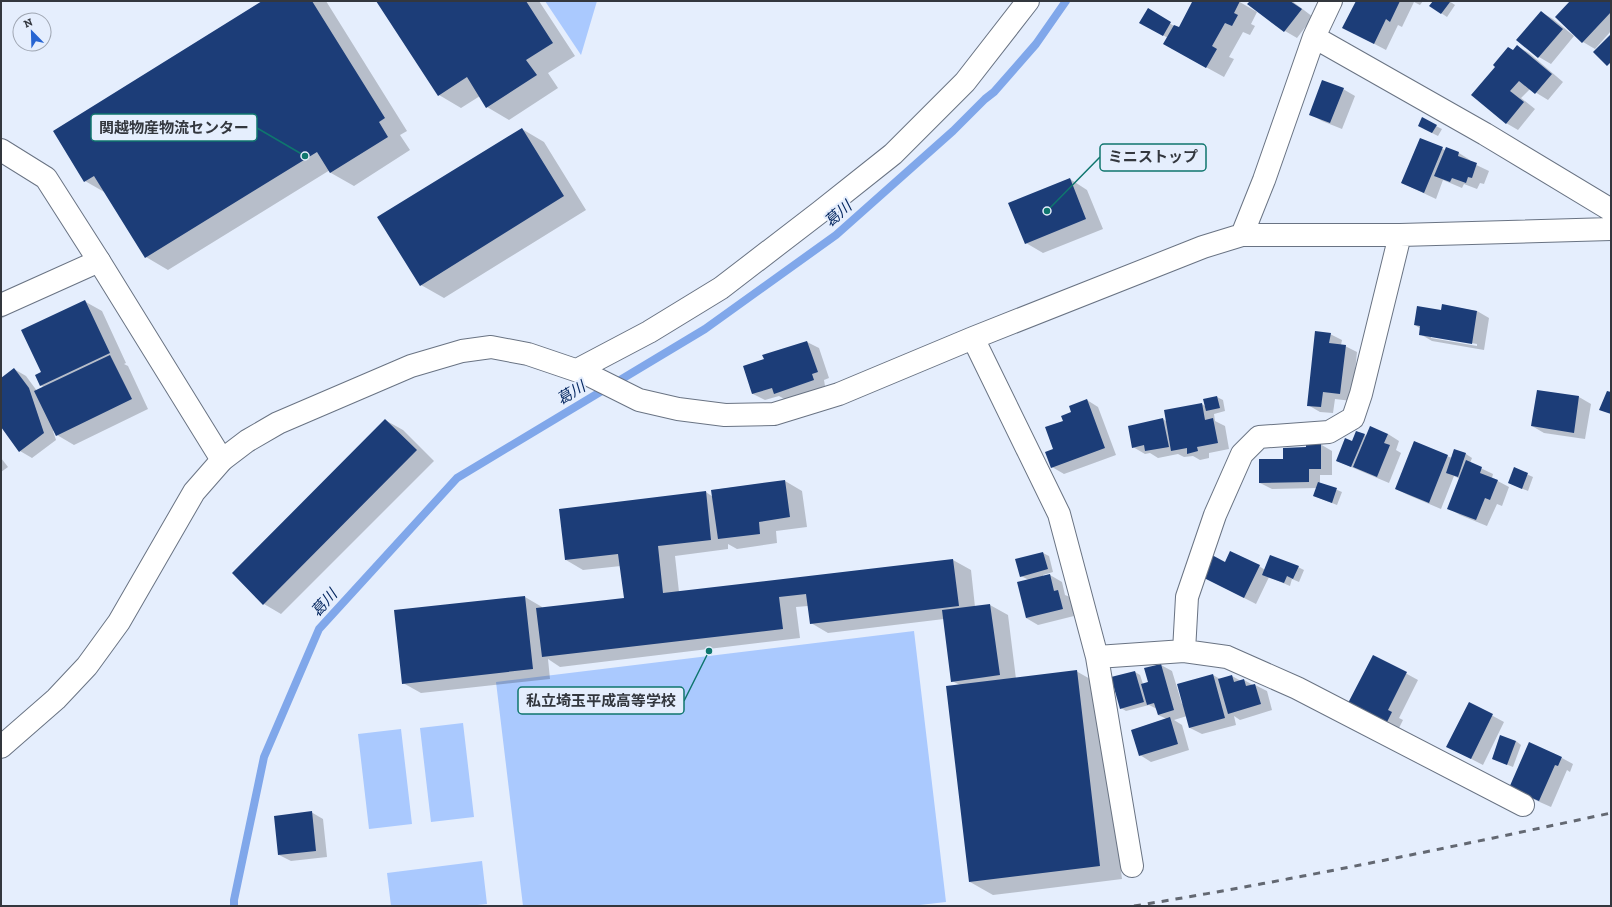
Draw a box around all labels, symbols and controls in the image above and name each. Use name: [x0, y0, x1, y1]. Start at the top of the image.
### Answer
north arrow: [12, 12, 52, 52]
text: N: [22, 15, 35, 31]
callout: 関越物産物流センター: [91, 114, 257, 141]
text: 関越物産物流センター: [99, 119, 249, 137]
callout: ミニストップ: [1100, 144, 1206, 171]
text: ミニストップ: [1108, 148, 1198, 166]
water label: 葛川: [821, 196, 857, 231]
water label: 葛川: [554, 377, 590, 408]
water label: 葛川: [307, 584, 342, 620]
callout: 私立埼玉平成高等学校: [518, 687, 684, 714]
text: 私立埼玉平成高等学校: [526, 692, 676, 710]

